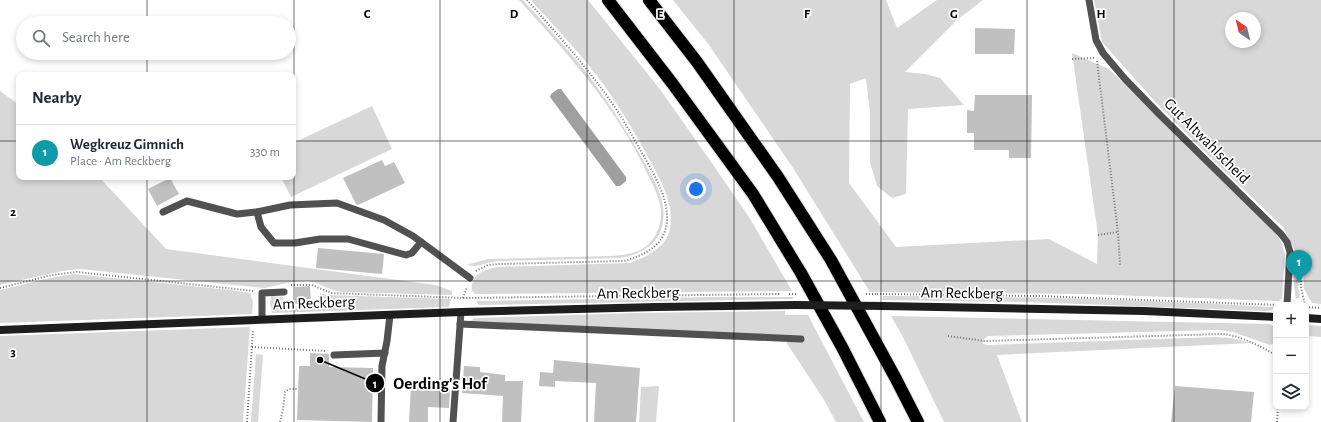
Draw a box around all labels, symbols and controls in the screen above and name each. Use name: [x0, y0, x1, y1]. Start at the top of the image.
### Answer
text: C: [364, 8, 371, 21]
text: D: [510, 8, 519, 21]
text: E: [657, 8, 664, 21]
text: F: [804, 8, 811, 21]
text: G: [950, 8, 958, 21]
text: H: [1096, 8, 1106, 21]
north arrow: [1225, 12, 1261, 48]
search box: [16, 16, 296, 60]
icon: search: [30, 27, 52, 49]
text: Search here: [62, 30, 130, 45]
text: Nearby: [32, 89, 82, 106]
street label: Gut Altwahlscheid: [1161, 95, 1253, 187]
text: Wegkreuz Gimnich: [70, 137, 184, 152]
text: 1: [43, 146, 47, 159]
text: 330 m: [250, 146, 280, 159]
text: Place · Am Reckberg: [70, 155, 171, 168]
your location: [686, 179, 706, 199]
text: 2: [10, 206, 16, 219]
pin: 1: [1286, 250, 1312, 283]
street label: Am Reckberg: [597, 284, 679, 302]
street label: Am Reckberg: [921, 284, 1003, 302]
street label: Am Reckberg: [273, 294, 356, 312]
map controls: [1273, 302, 1309, 410]
button: +: [1273, 302, 1309, 338]
button: −: [1273, 338, 1309, 374]
text: 3: [10, 346, 16, 359]
callout: Oerding's Hof: [365, 369, 495, 398]
button: layers: [1273, 374, 1309, 410]
text: Oerding's Hof: [393, 375, 488, 392]
text: 1: [373, 378, 377, 390]

